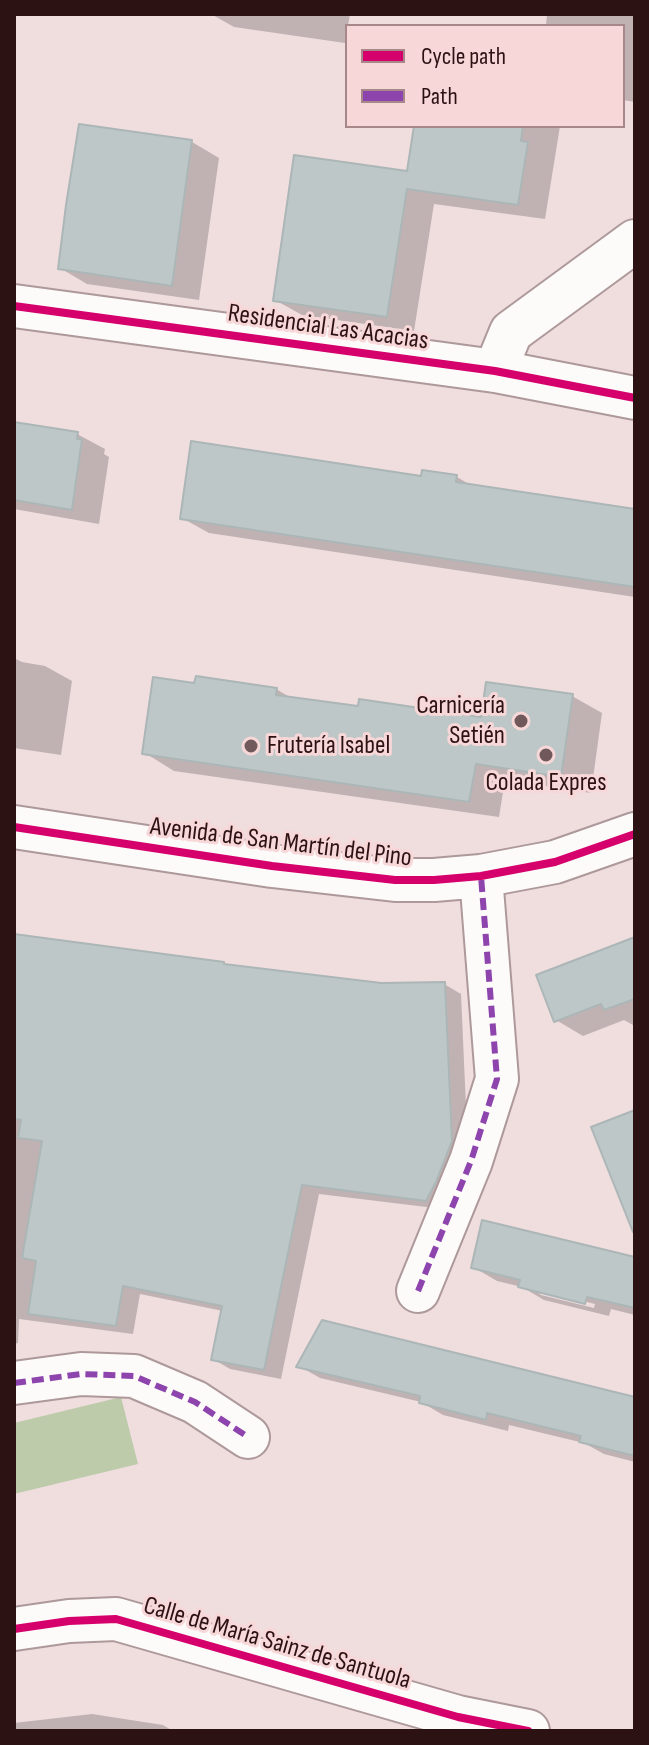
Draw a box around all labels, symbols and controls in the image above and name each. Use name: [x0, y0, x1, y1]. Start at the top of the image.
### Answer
legend: [345, 24, 625, 128]
text: Cycle path: [421, 42, 506, 71]
text: Path: [421, 82, 458, 111]
street label: Residencial Las Acacias: [226, 298, 430, 358]
place label: Carnicería Setién: [416, 690, 505, 752]
marker: Carnicería Setién: [512, 712, 530, 730]
place label: Frutería Isabel: [267, 730, 390, 762]
marker: Frutería Isabel: [242, 737, 260, 755]
marker: Colada Expres: [537, 746, 555, 764]
place label: Colada Expres: [485, 767, 607, 799]
street label: Avenida de San Martín del Pino: [149, 811, 413, 875]
street label: Calle de María Sainz de Santuola: [140, 1591, 414, 1697]

